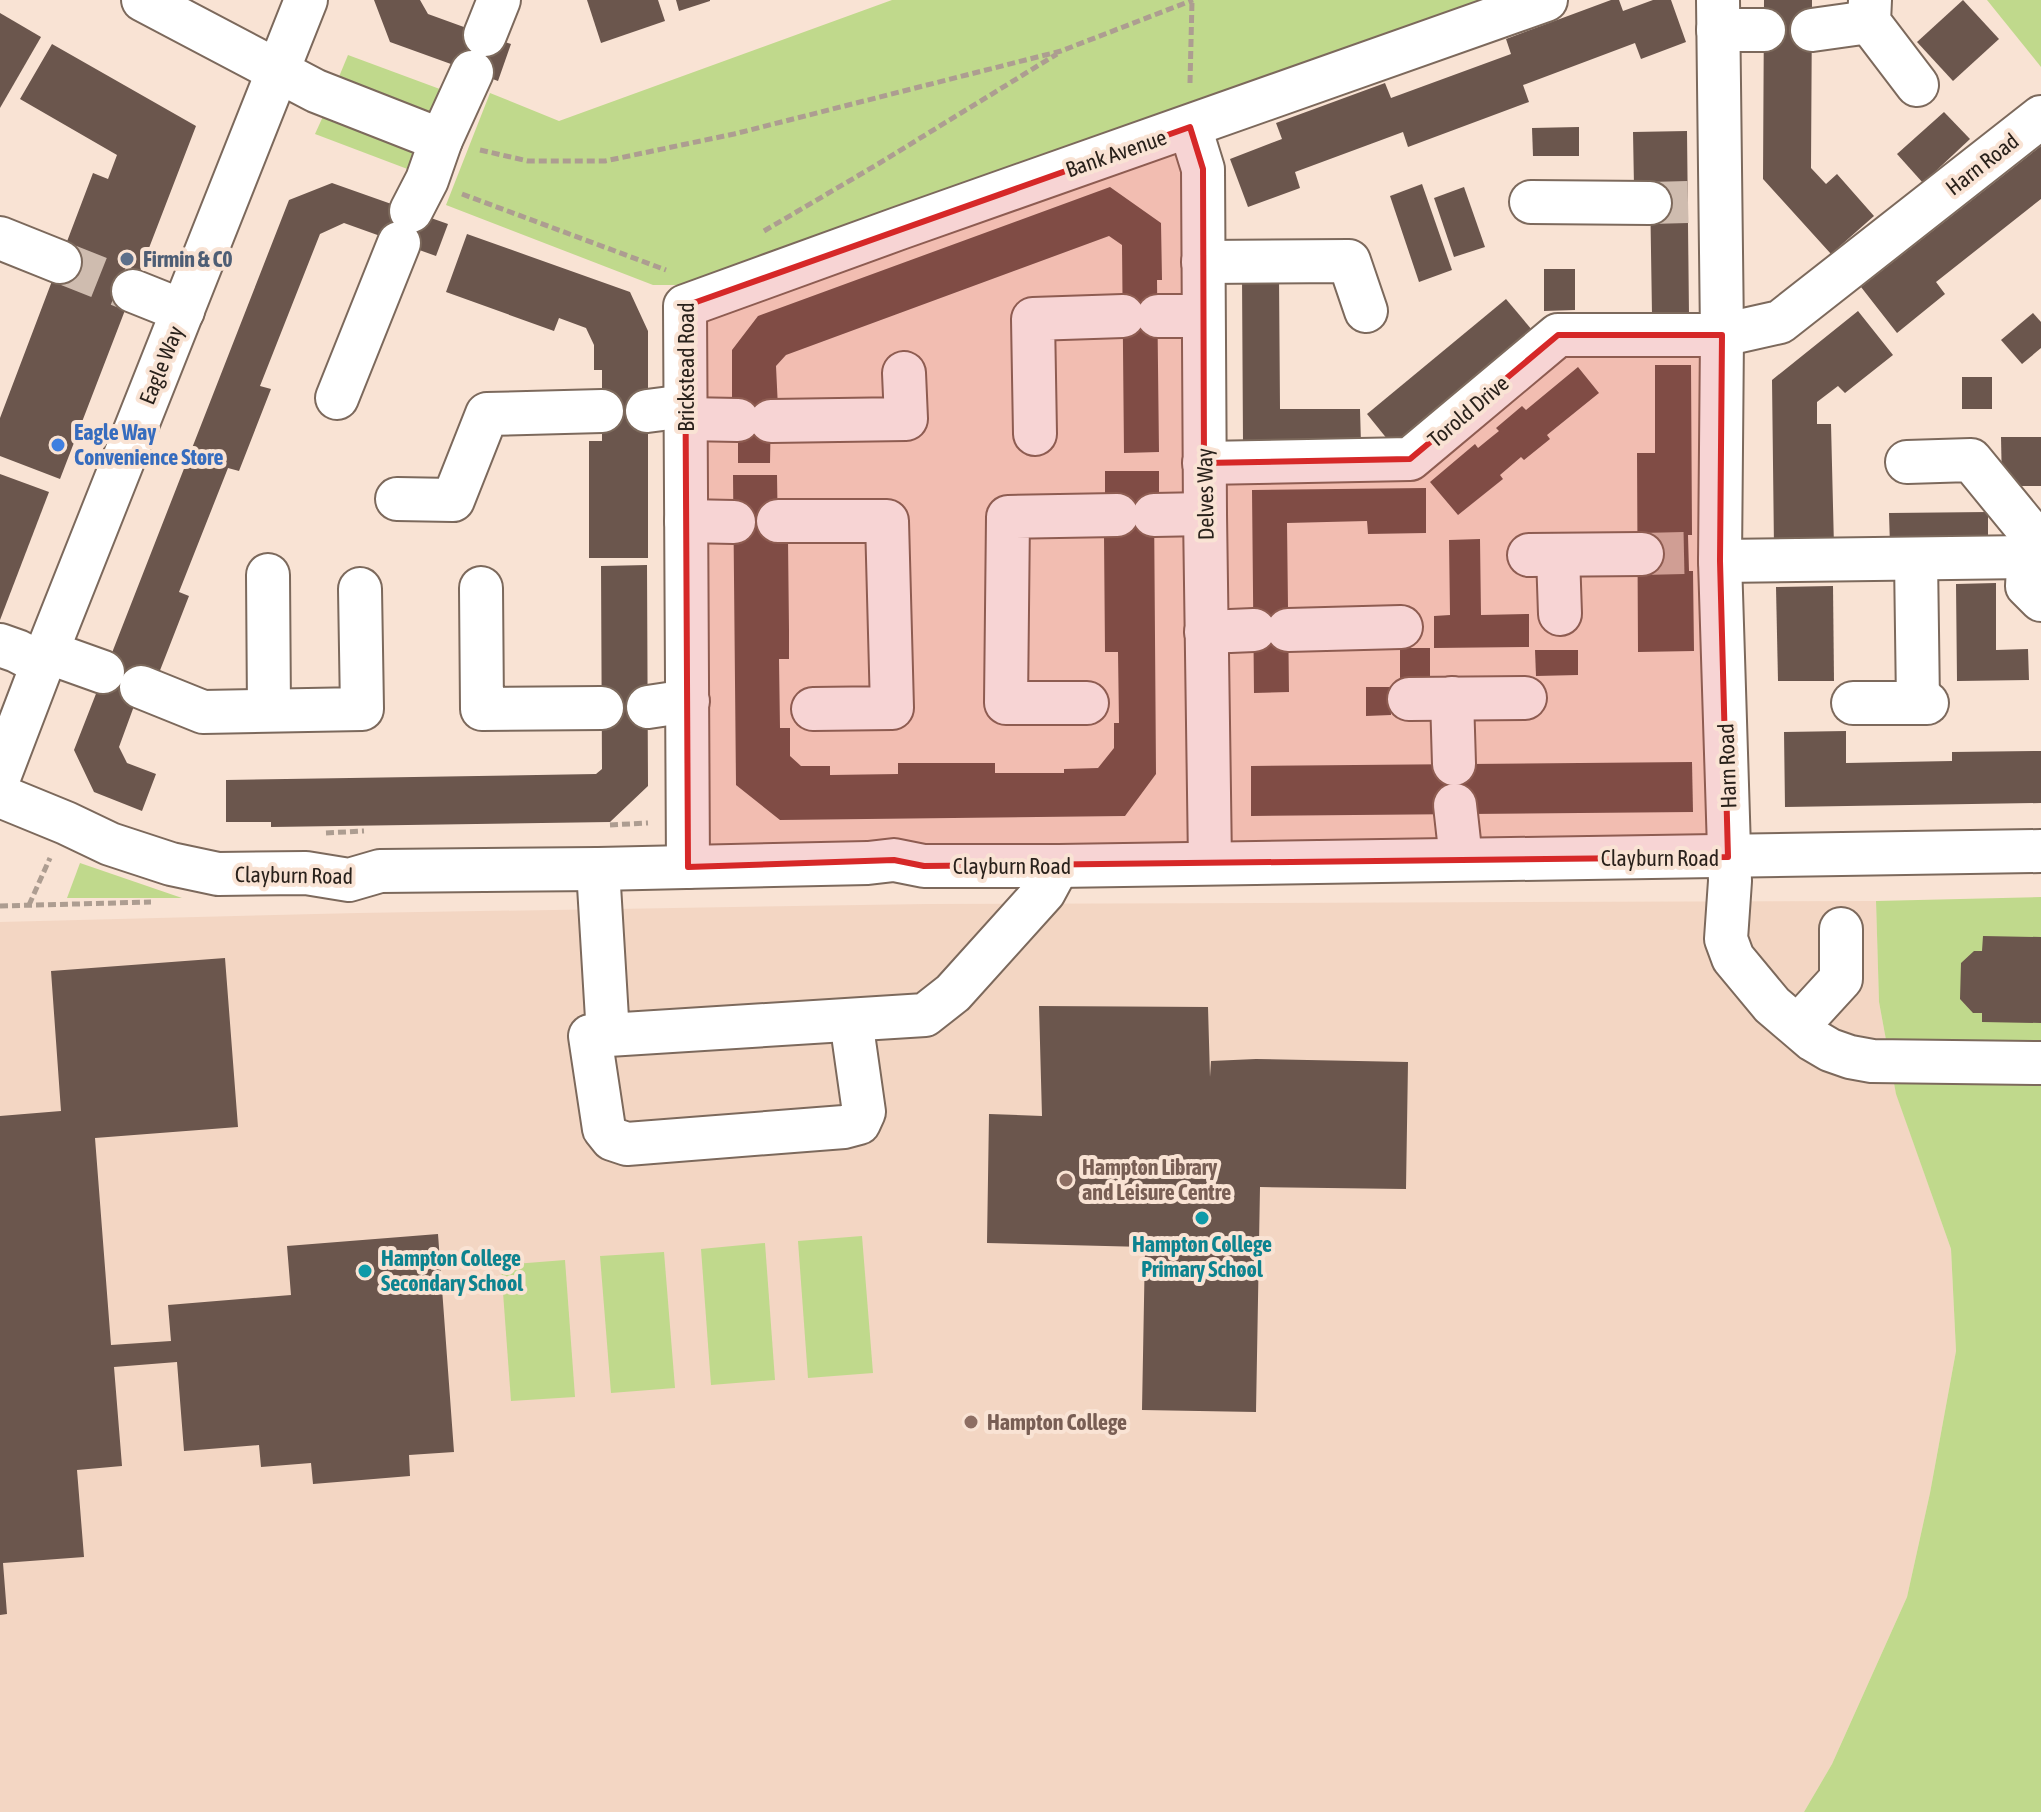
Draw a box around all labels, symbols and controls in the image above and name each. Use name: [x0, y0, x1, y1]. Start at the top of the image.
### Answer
street label: Bank Avenue: [1062, 124, 1170, 182]
street label: Harn Road: [1940, 128, 2024, 200]
place label: Firmin & C0: [143, 246, 233, 272]
marker: Firmin & C0: [118, 250, 136, 268]
street label: Brickstead Road: [673, 302, 699, 432]
street label: Eagle Way: [134, 322, 188, 408]
street label: Torold Drive: [1422, 370, 1514, 452]
place label: Eagle Way Convenience Store: [74, 419, 223, 470]
marker: Eagle Way Convenience Store: [49, 436, 67, 454]
street label: Delves Way: [1191, 448, 1219, 540]
street label: Harn Road: [1713, 723, 1741, 809]
street label: Clayburn Road: [1601, 845, 1719, 871]
street label: Clayburn Road: [953, 853, 1071, 879]
street label: Clayburn Road: [235, 861, 353, 889]
place label: Hampton Library and Leisure Centre: [1082, 1154, 1231, 1205]
marker: Hampton Library and Leisure Centre: [1057, 1171, 1075, 1189]
marker: Hampton College Primary School: [1193, 1209, 1211, 1227]
place label: Hampton College Primary School: [1132, 1231, 1272, 1282]
place label: Hampton College Secondary School: [381, 1245, 524, 1296]
marker: Hampton College Secondary School: [356, 1262, 374, 1280]
place label: Hampton College: [987, 1409, 1127, 1435]
marker: Hampton College: [962, 1413, 980, 1431]

